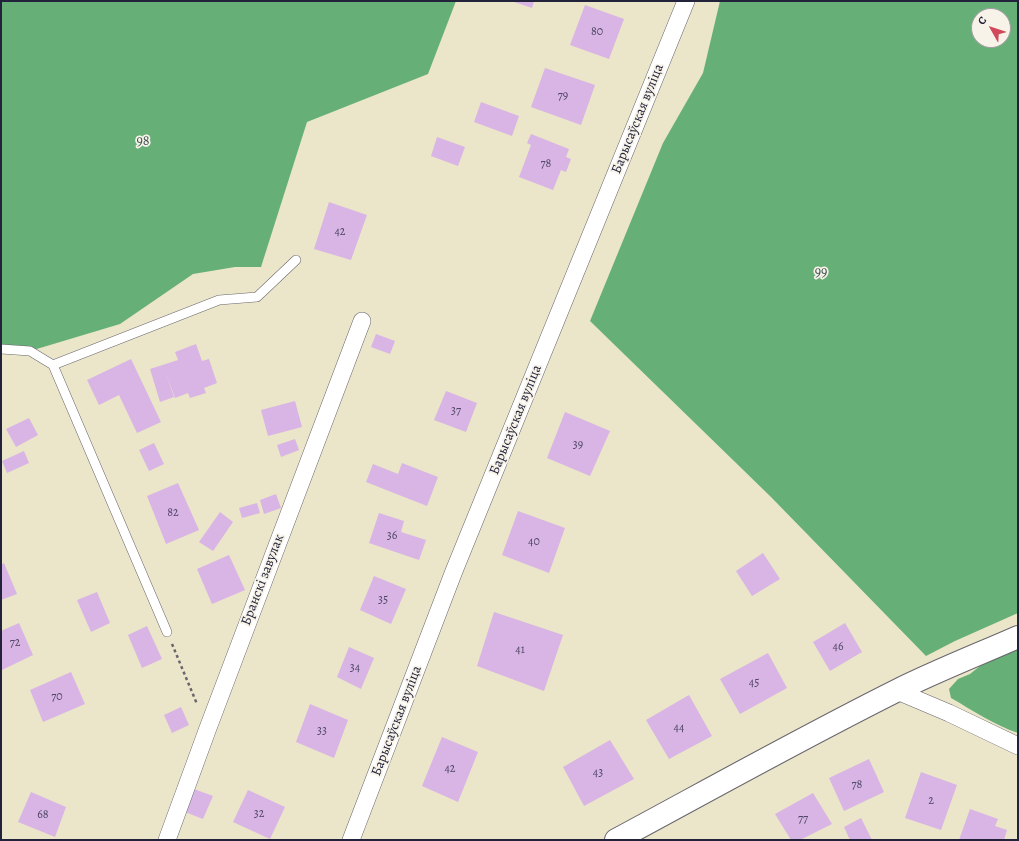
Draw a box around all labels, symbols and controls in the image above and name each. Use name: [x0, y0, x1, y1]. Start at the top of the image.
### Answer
north arrow: [971, 8, 1011, 48]
text: С: [974, 13, 990, 28]
house number: 80: [591, 25, 603, 39]
street label: Барысаўская вуліца: [608, 62, 668, 176]
house number: 79: [558, 89, 568, 103]
park label: 98: [136, 134, 150, 150]
house number: 78: [541, 157, 551, 171]
house number: 42: [334, 225, 346, 239]
park label: 99: [815, 265, 827, 281]
street label: Барысаўская вуліца: [486, 363, 546, 477]
house number: 37: [451, 404, 461, 418]
house number: 39: [573, 438, 583, 452]
house number: 82: [167, 506, 179, 520]
house number: 36: [387, 529, 397, 543]
street label: Бранскі завулак: [238, 532, 288, 628]
house number: 40: [528, 535, 540, 549]
house number: 35: [378, 593, 388, 607]
house number: 72: [10, 636, 20, 650]
house number: 46: [833, 640, 843, 654]
house number: 41: [515, 643, 525, 657]
house number: 34: [350, 661, 360, 675]
street label: Барысаўская вуліца: [368, 663, 426, 779]
house number: 45: [749, 676, 759, 690]
house number: 70: [51, 690, 63, 704]
house number: 44: [674, 721, 684, 735]
house number: 33: [317, 724, 327, 738]
house number: 42: [444, 762, 456, 776]
house number: 43: [593, 766, 603, 780]
house number: 78: [852, 778, 862, 792]
house number: 2: [928, 794, 934, 808]
house number: 32: [254, 807, 264, 821]
house number: 68: [37, 808, 49, 822]
house number: 77: [798, 812, 808, 826]

